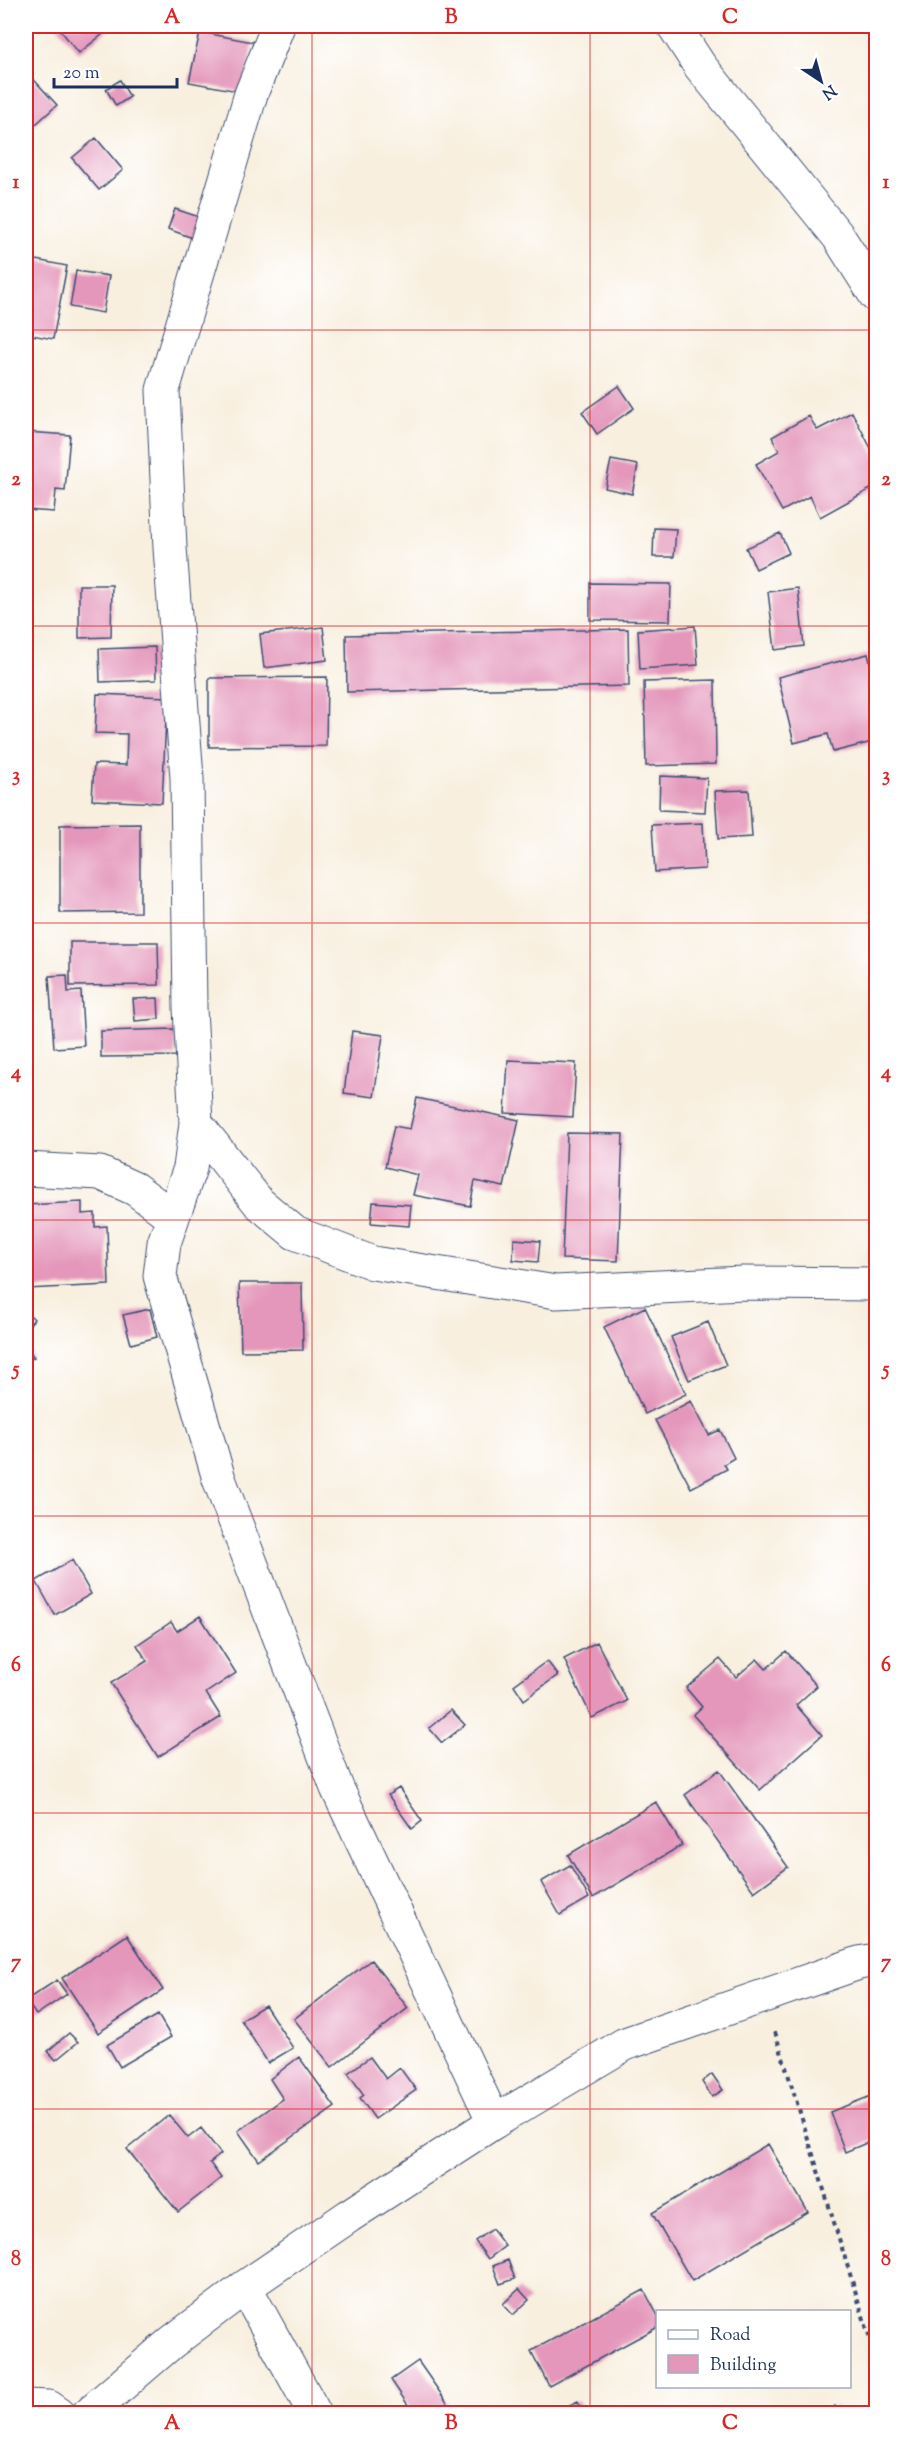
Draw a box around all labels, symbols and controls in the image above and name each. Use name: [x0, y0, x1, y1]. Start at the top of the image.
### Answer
text: A: [164, 4, 181, 33]
text: B: [445, 4, 458, 33]
text: C: [722, 4, 738, 33]
scale bar: [54, 51, 177, 89]
north arrow: [791, 51, 851, 111]
text: 20 m: [63, 61, 100, 87]
text: N: [816, 78, 840, 104]
text: 1: [13, 169, 20, 198]
text: 1: [883, 169, 890, 198]
text: 2: [11, 466, 21, 495]
text: 2: [881, 466, 891, 495]
text: 3: [12, 762, 20, 791]
text: 3: [882, 762, 890, 791]
text: 4: [10, 1059, 21, 1088]
text: 4: [880, 1059, 891, 1088]
text: 5: [11, 1356, 20, 1385]
text: 5: [881, 1356, 890, 1385]
text: 6: [11, 1652, 21, 1681]
text: 6: [881, 1652, 891, 1681]
text: 7: [11, 1949, 22, 1978]
text: 7: [881, 1949, 892, 1978]
text: 8: [11, 2246, 21, 2275]
text: 8: [881, 2246, 891, 2275]
legend: [656, 2310, 851, 2388]
text: Road: [710, 2323, 750, 2349]
text: Building: [710, 2353, 776, 2379]
text: A: [164, 2410, 181, 2439]
text: B: [445, 2410, 458, 2439]
text: C: [722, 2410, 738, 2439]

